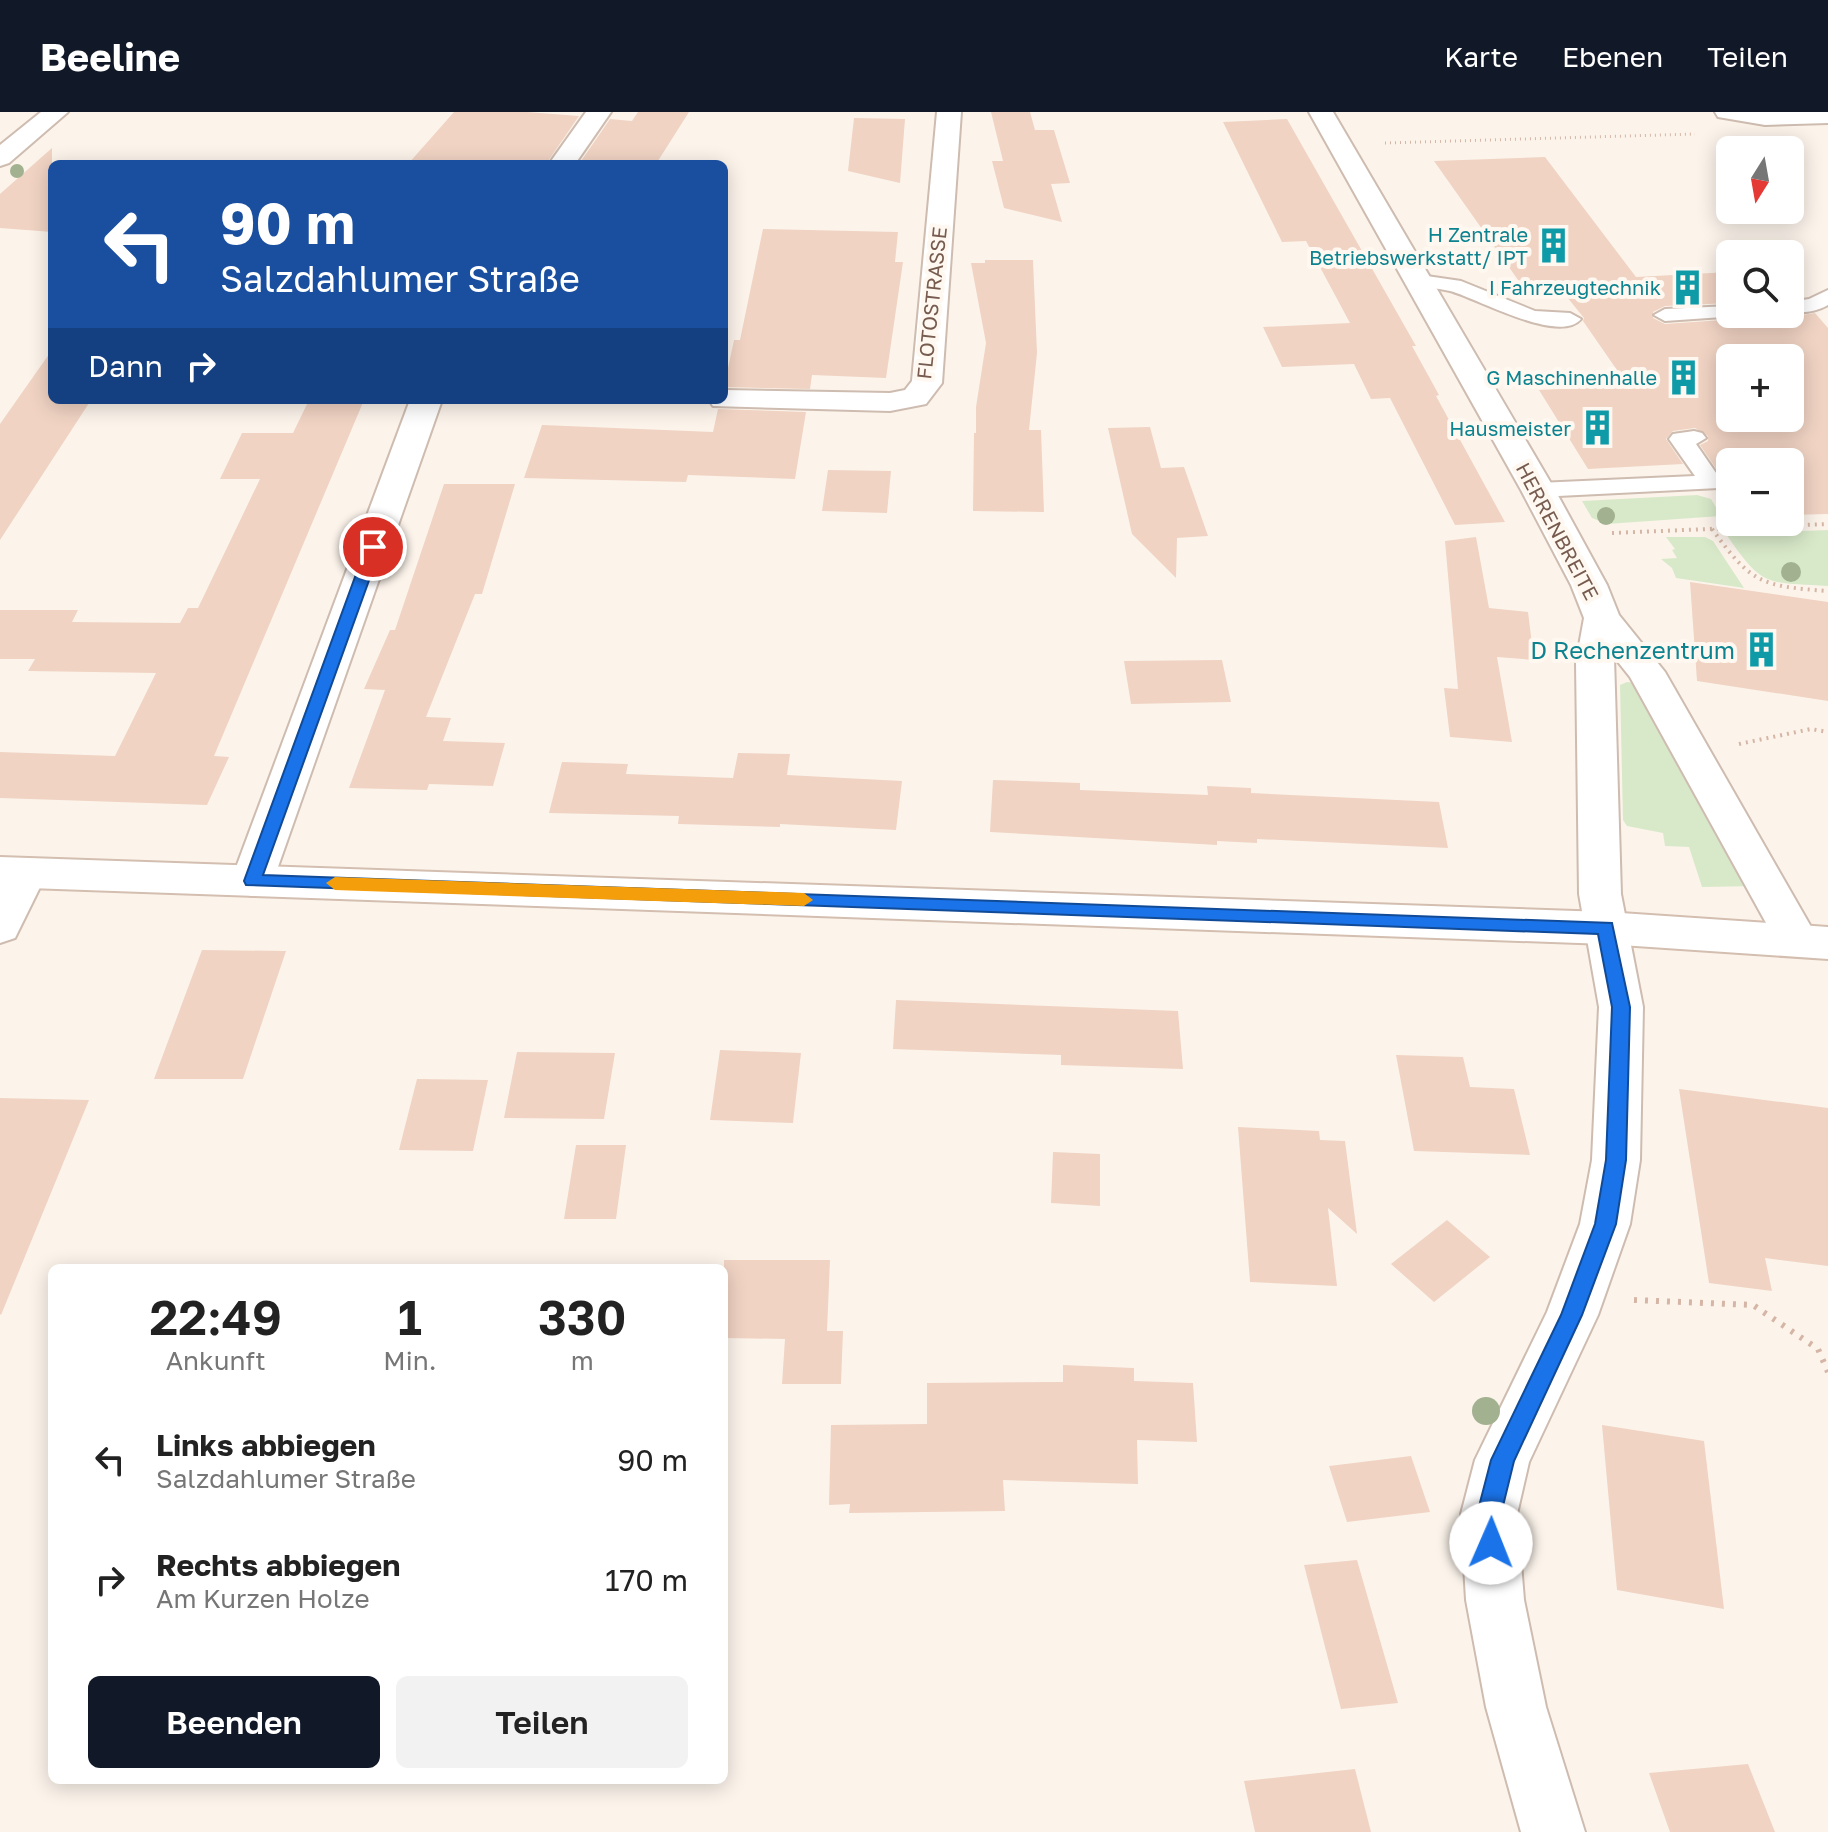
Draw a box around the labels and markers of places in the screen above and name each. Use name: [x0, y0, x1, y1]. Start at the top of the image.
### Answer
place label: H Zentrale Betriebswerkstatt/ IPT: [1309, 222, 1528, 269]
building icon: H Zentrale Betriebswerkstatt/ IPT: [1535, 227, 1573, 265]
building icon: I Fahrzeugtechnik: [1668, 268, 1706, 306]
place label: I Fahrzeugtechnik: [1489, 275, 1661, 299]
building icon: G Maschinenhalle: [1664, 358, 1702, 396]
place label: G Maschinenhalle: [1486, 365, 1657, 389]
building icon: Hausmeister: [1578, 409, 1616, 447]
place label: Hausmeister: [1449, 416, 1571, 440]
pin: [339, 513, 407, 581]
building icon: D Rechenzentrum: [1742, 630, 1780, 668]
place label: D Rechenzentrum: [1530, 635, 1735, 664]

